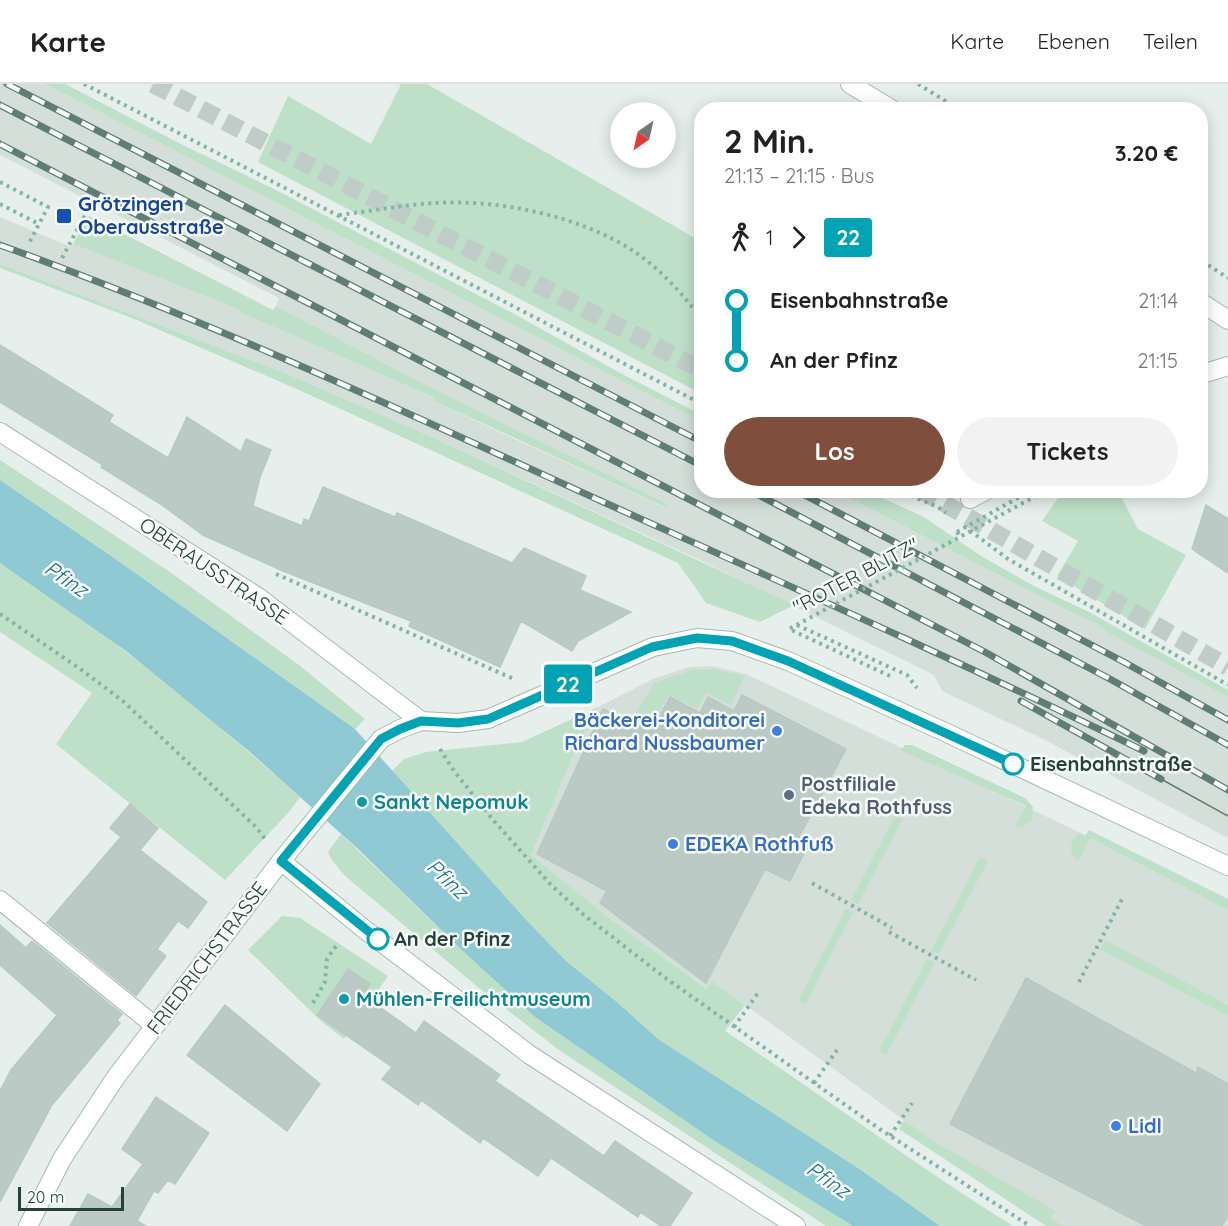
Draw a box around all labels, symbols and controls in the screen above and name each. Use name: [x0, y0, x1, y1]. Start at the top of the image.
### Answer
text: Karte: [30, 24, 106, 59]
text: Karte: [950, 28, 1004, 54]
text: Ebenen: [1037, 28, 1110, 54]
text: Teilen: [1143, 28, 1198, 54]
north arrow: [610, 102, 676, 168]
map controls: [610, 102, 676, 168]
text: 2 Min.: [724, 120, 815, 161]
text: 3.20 €: [1115, 139, 1178, 167]
text: 21:13 – 21:15 · Bus: [724, 163, 874, 188]
place label: Grötzingen Oberausstraße: [78, 191, 224, 239]
marker: Grötzingen Oberausstraße: [55, 207, 73, 225]
icon: walk: [724, 221, 757, 254]
icon: forward: [782, 221, 815, 254]
text: 22: [836, 224, 860, 250]
text: 1: [766, 225, 773, 250]
text: Eisenbahnstraße: [770, 286, 948, 314]
text: 21:14: [1138, 288, 1178, 313]
text: An der Pfinz: [770, 346, 898, 374]
text: 21:15: [1137, 348, 1178, 373]
button: Los: [724, 417, 945, 486]
button: Tickets: [957, 417, 1178, 486]
street label: OBERAUSSTRASSE: [135, 511, 294, 630]
street label: "ROTER BLITZ": [788, 532, 923, 619]
water label: Pfinz: [40, 554, 95, 603]
line badge: 22: [541, 664, 595, 704]
text: 22: [556, 671, 580, 697]
place label: Bäckerei-Konditorei Richard Nussbaumer: [564, 707, 765, 755]
marker: Bäckerei-Konditorei Richard Nussbaumer: [770, 724, 784, 738]
place label: Eisenbahnstraße: [1030, 751, 1192, 776]
marker: Eisenbahnstraße: [1002, 753, 1024, 775]
place label: Postfiliale Edeka Rothfuss: [801, 771, 952, 819]
marker: Postfiliale Edeka Rothfuss: [782, 788, 796, 802]
place label: Sankt Nepomuk: [374, 789, 529, 814]
marker: Sankt Nepomuk: [355, 795, 369, 809]
place label: EDEKA Rothfuß: [685, 831, 834, 856]
marker: EDEKA Rothfuß: [666, 837, 680, 851]
water label: Pfinz: [422, 853, 475, 905]
street label: FRIEDRICHSTRASSE: [141, 876, 272, 1039]
place label: An der Pfinz: [394, 926, 510, 951]
marker: An der Pfinz: [367, 928, 389, 950]
place label: Mühlen-Freilichtmuseum: [356, 986, 591, 1011]
marker: Mühlen-Freilichtmuseum: [337, 992, 351, 1006]
place label: Lidl: [1128, 1113, 1162, 1138]
marker: Lidl: [1109, 1119, 1123, 1133]
water label: Pfinz: [802, 1155, 857, 1204]
scale bar: [18, 1184, 124, 1212]
text: 20 m: [27, 1187, 64, 1207]

